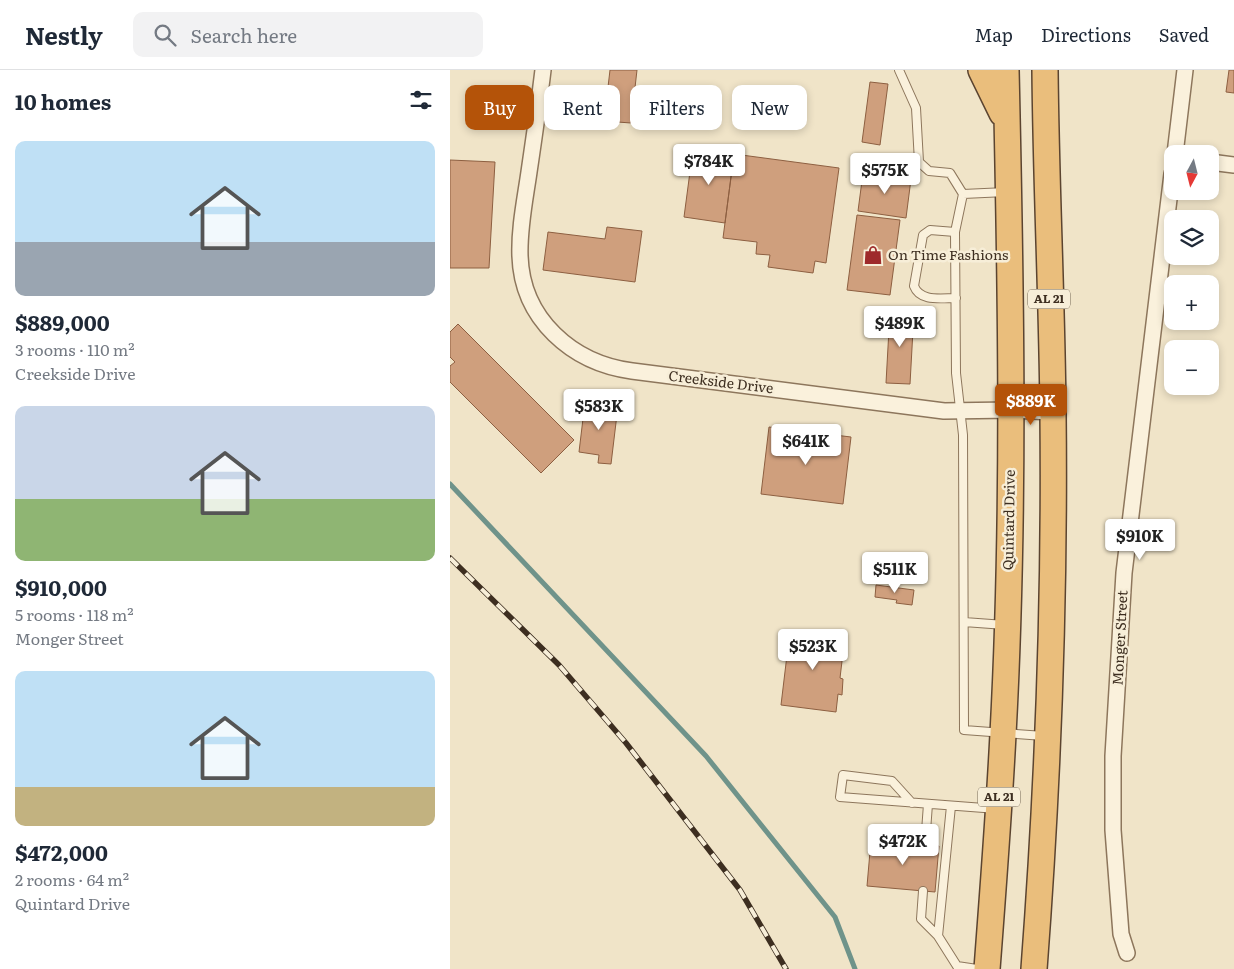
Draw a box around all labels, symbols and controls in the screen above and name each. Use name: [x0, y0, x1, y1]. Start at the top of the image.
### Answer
search box: [133, 12, 483, 57]
text: Nestly: [25, 17, 103, 52]
icon: search: [151, 21, 179, 49]
text: Search here: [191, 21, 297, 49]
text: Map: [975, 21, 1013, 48]
text: Directions: [1041, 21, 1131, 48]
text: Saved: [1159, 21, 1209, 48]
text: 10 homes: [15, 85, 111, 116]
chip: Buy: [465, 85, 534, 130]
chip: Rent: [544, 85, 620, 130]
chip: Filters: [630, 85, 722, 130]
chip: New: [732, 85, 807, 130]
icon: filters: [407, 86, 435, 114]
pin: $784K: [674, 144, 744, 186]
north arrow: [1164, 145, 1219, 200]
map controls: [1164, 145, 1219, 395]
text: $784K: [684, 148, 734, 172]
pin: $575K: [850, 152, 920, 195]
text: $575K: [861, 157, 909, 181]
icon: home: [180, 173, 270, 263]
button: layers: [1164, 210, 1219, 265]
shop icon: On Time Fashions: [862, 244, 884, 266]
place label: On Time Fashions: [888, 244, 1008, 264]
button: +: [1164, 275, 1219, 330]
road number: AL 21: [1028, 290, 1070, 308]
text: $889,000: [15, 306, 110, 337]
pin: $489K: [865, 306, 935, 348]
text: $489K: [875, 310, 925, 334]
text: 3 rooms · 110 m²: [15, 337, 135, 361]
button: −: [1164, 340, 1219, 395]
text: Creekside Drive: [15, 361, 135, 385]
street label: Creekside Drive: [668, 365, 775, 397]
pin: $889K: [996, 384, 1066, 426]
pin: $583K: [564, 388, 634, 431]
text: $889K: [1006, 388, 1056, 412]
text: $583K: [574, 393, 624, 417]
pin: $641K: [771, 424, 841, 466]
text: $641K: [782, 428, 830, 452]
icon: home: [180, 438, 270, 528]
street label: Quintard Drive: [997, 470, 1019, 570]
pin: $910K: [1105, 518, 1175, 561]
text: $910K: [1116, 523, 1164, 547]
pin: $511K: [860, 552, 930, 594]
text: $511K: [873, 556, 917, 580]
text: $910,000: [15, 571, 107, 602]
street label: Monger Street: [1107, 590, 1131, 686]
text: 5 rooms · 118 m²: [15, 602, 134, 626]
text: Monger Street: [15, 626, 124, 650]
pin: $523K: [778, 628, 848, 671]
text: $523K: [789, 633, 837, 657]
icon: home: [180, 703, 270, 793]
road number: AL 21: [978, 788, 1020, 806]
pin: $472K: [868, 824, 938, 866]
text: $472K: [879, 828, 927, 852]
text: $472,000: [15, 836, 108, 867]
text: 2 rooms · 64 m²: [15, 867, 129, 891]
text: Quintard Drive: [15, 891, 130, 915]

